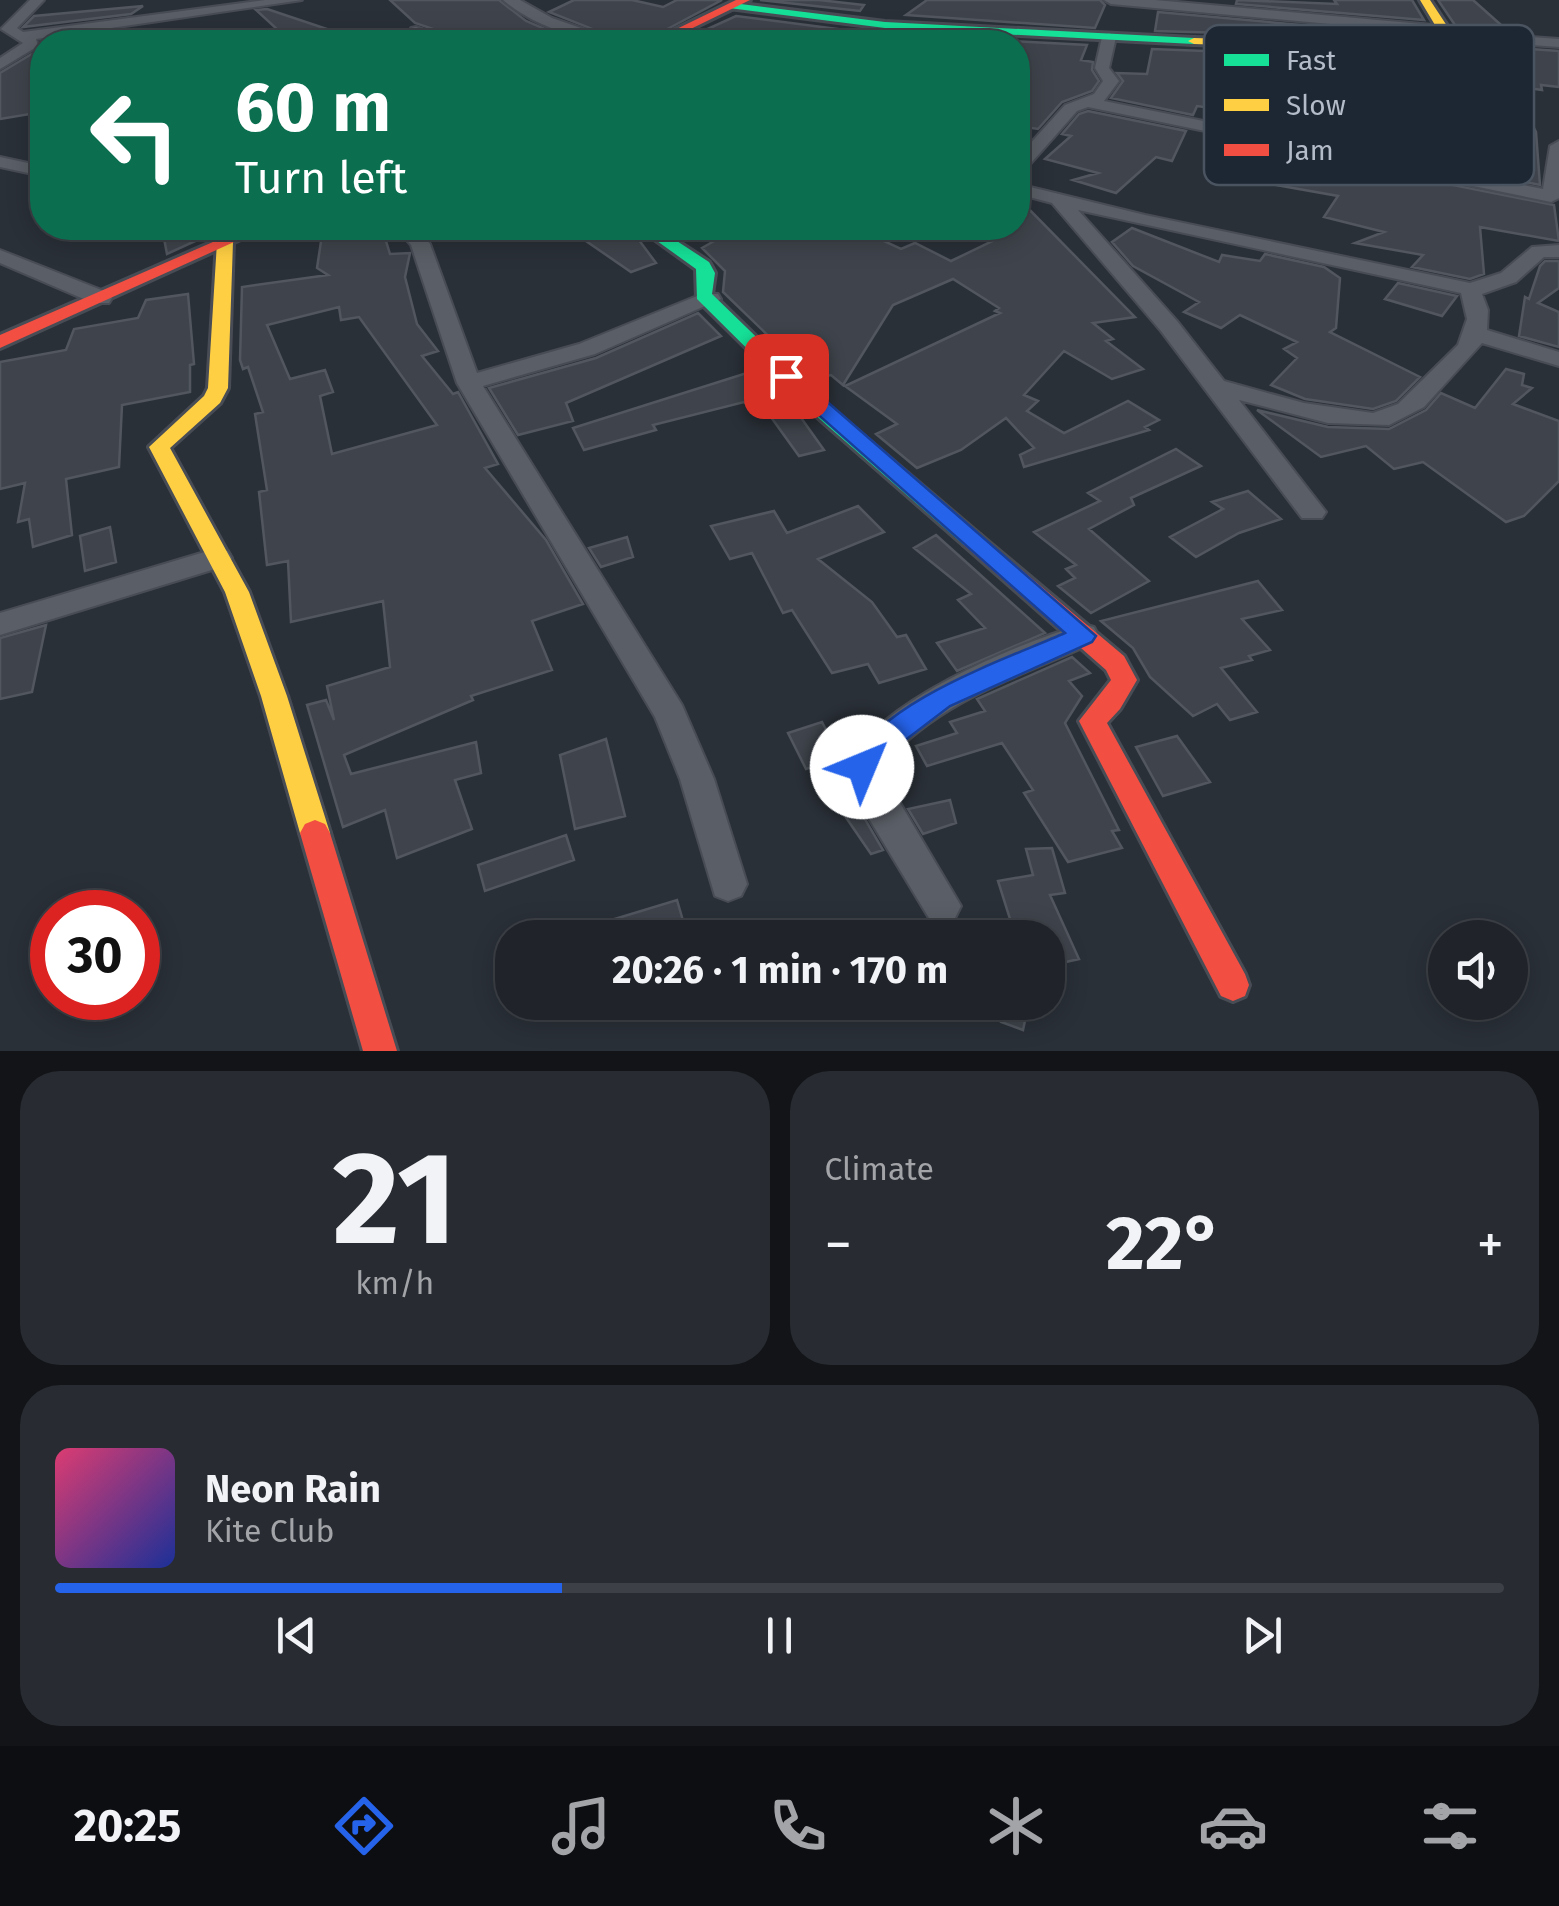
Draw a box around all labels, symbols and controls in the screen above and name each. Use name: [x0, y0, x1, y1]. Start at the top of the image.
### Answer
legend: [1204, 25, 1534, 185]
text: Fast: [1286, 44, 1337, 77]
text: 60 m: [235, 66, 391, 150]
icon: left: [70, 70, 200, 200]
text: Slow: [1286, 89, 1346, 122]
text: Jam: [1286, 134, 1334, 167]
text: Turn left: [235, 151, 407, 205]
pin: [744, 334, 829, 419]
icon: arrive: [759, 349, 814, 404]
position arrow: [810, 715, 914, 819]
speed limit sign: 30: [30, 890, 160, 1020]
map controls: [1428, 920, 1528, 1020]
button: sound: [1428, 920, 1528, 1020]
text: 20:26 · 1 min · 170 m: [612, 947, 948, 993]
text: 21: [332, 1121, 457, 1277]
text: Climate: [825, 1150, 934, 1188]
text: 22°: [1106, 1199, 1223, 1289]
text: −: [825, 1212, 852, 1278]
text: +: [1477, 1212, 1504, 1278]
text: km/h: [355, 1264, 434, 1302]
text: Neon Rain: [205, 1466, 381, 1512]
text: Kite Club: [205, 1512, 334, 1550]
icon: previous: [269, 1608, 324, 1663]
icon: pause: [752, 1608, 807, 1663]
icon: next: [1235, 1608, 1290, 1663]
icon: directions: [329, 1791, 399, 1861]
icon: music: [546, 1791, 616, 1861]
icon: phone: [763, 1791, 833, 1861]
icon: climate: [981, 1791, 1051, 1861]
icon: car: [1198, 1791, 1268, 1861]
icon: filters: [1415, 1791, 1485, 1861]
text: 20:25: [74, 1799, 181, 1853]

